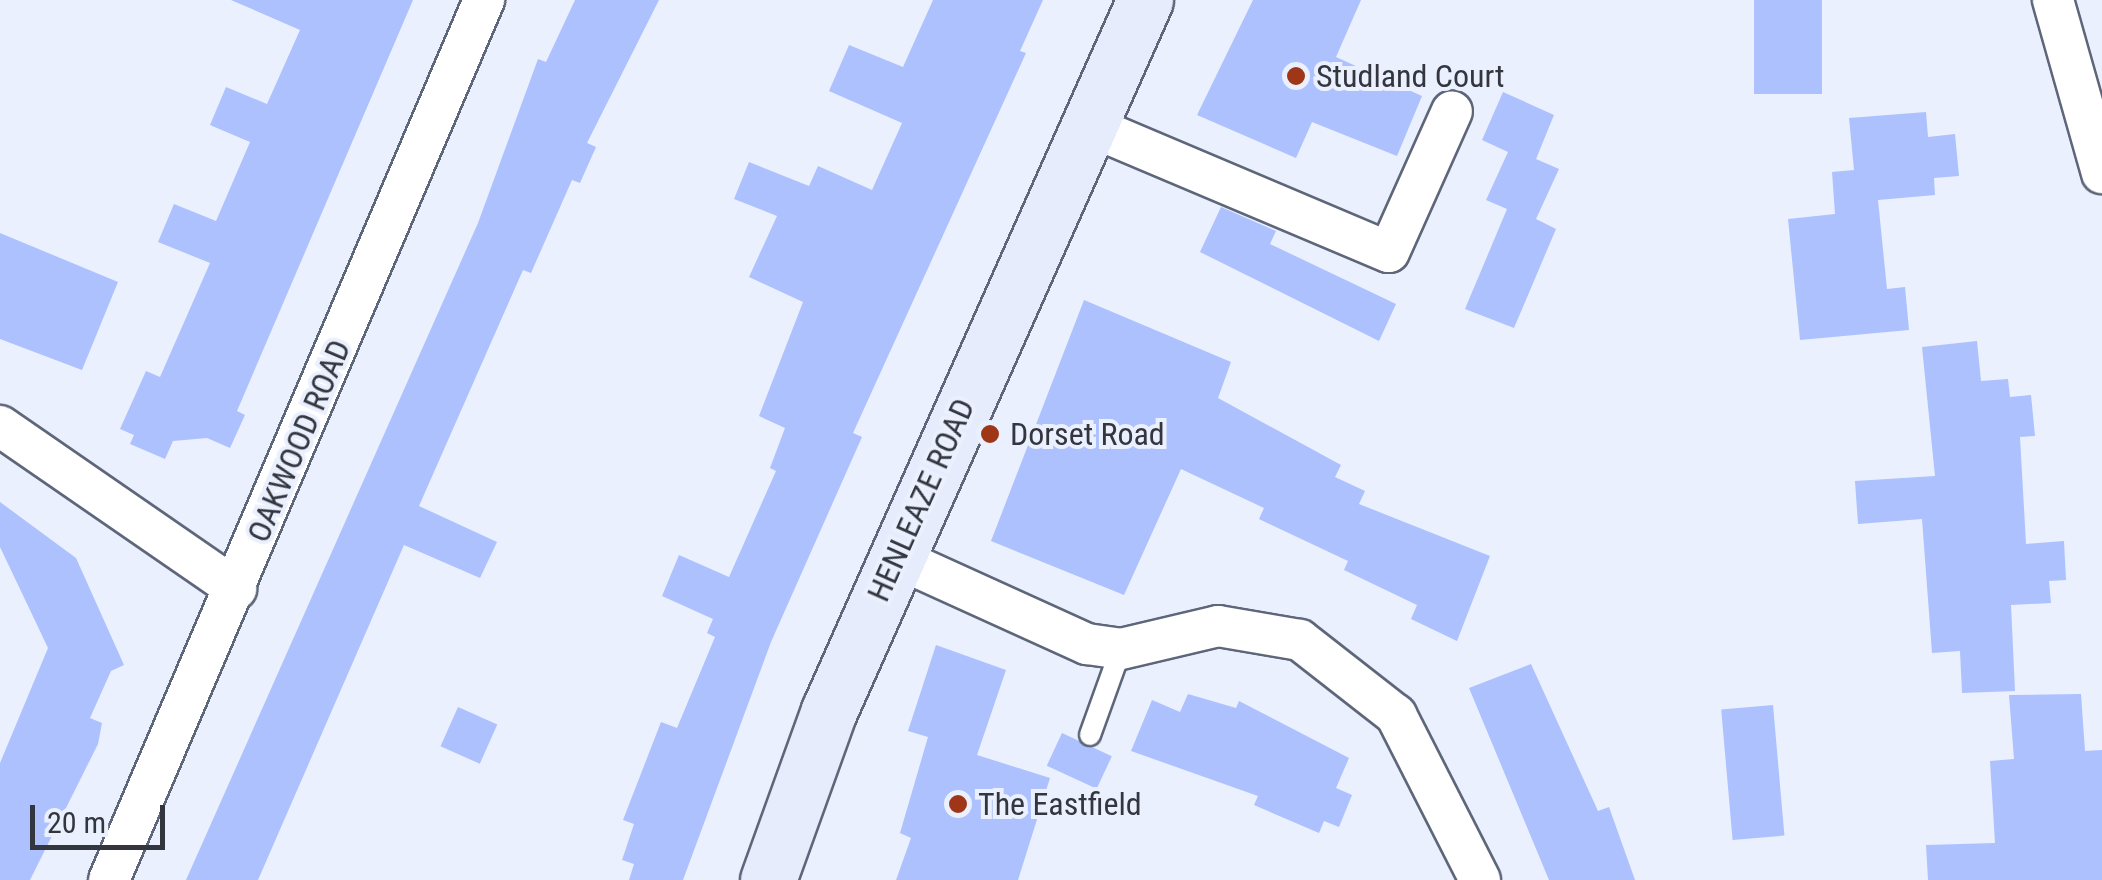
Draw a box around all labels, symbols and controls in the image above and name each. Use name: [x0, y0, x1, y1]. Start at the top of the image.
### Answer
place label: Studland Court: [1316, 57, 1504, 95]
marker: Studland Court: [1285, 65, 1307, 87]
street label: OAKWOOD ROAD: [239, 334, 359, 548]
street label: HENLEAZE ROAD: [859, 393, 983, 607]
place label: Dorset Road: [1010, 415, 1165, 453]
marker: Dorset Road: [979, 423, 1001, 445]
scale bar: [35, 785, 170, 847]
place label: The Eastfield: [978, 785, 1142, 823]
marker: The Eastfield: [947, 793, 969, 815]
text: 20 m: [47, 805, 106, 840]

